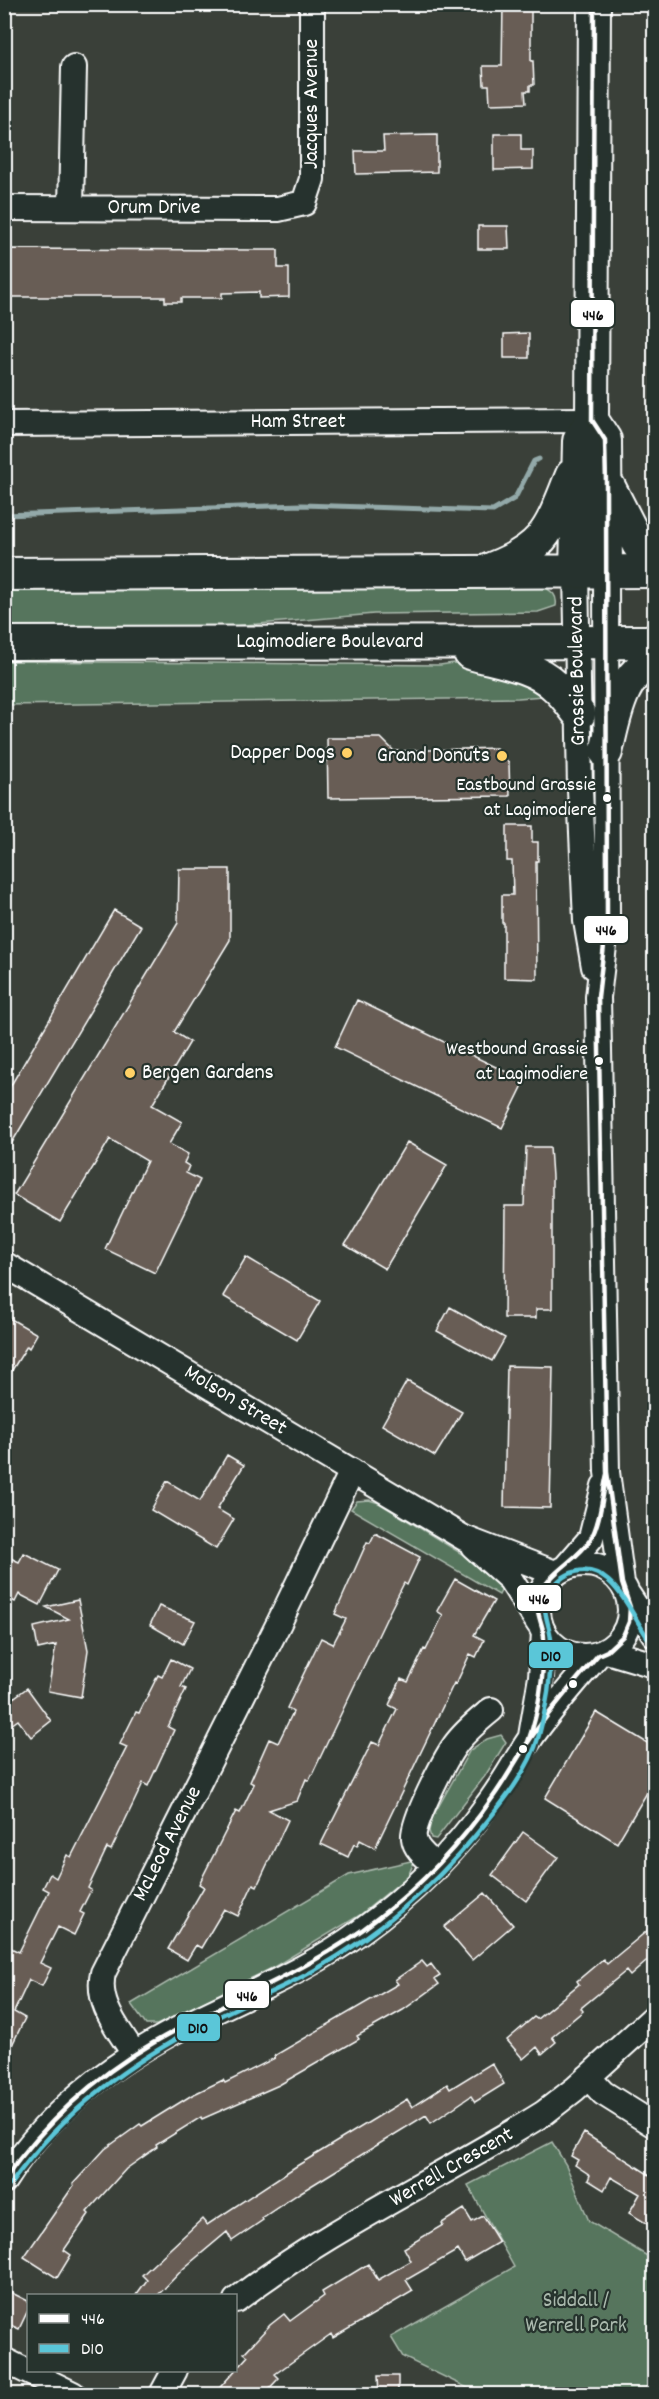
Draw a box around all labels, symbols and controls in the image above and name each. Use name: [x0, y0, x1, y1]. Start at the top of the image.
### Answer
street label: Jacques Avenue: [297, 39, 328, 169]
street label: Orum Drive: [108, 193, 200, 224]
line badge: 446: [570, 299, 615, 328]
text: 446: [582, 305, 604, 328]
street label: Ham Street: [250, 407, 346, 438]
street label: Grassie Boulevard: [561, 596, 595, 746]
street label: Lagimodiere Boulevard: [236, 627, 424, 658]
place label: Dapper Dogs: [230, 738, 335, 769]
place label: Grand Donuts: [377, 741, 490, 772]
marker: Dapper Dogs: [340, 746, 354, 760]
marker: Grand Donuts: [495, 749, 509, 763]
place label: Eastbound Grassie at Lagimodiere: [456, 772, 596, 825]
marker: Eastbound Grassie at Lagimodiere: [601, 792, 613, 804]
line badge: 446: [583, 915, 629, 944]
text: 446: [595, 920, 617, 943]
place label: Westbound Grassie at Lagimodiere: [446, 1036, 588, 1089]
marker: Westbound Grassie at Lagimodiere: [593, 1055, 605, 1067]
place label: Bergen Gardens: [142, 1058, 274, 1089]
marker: Bergen Gardens: [123, 1066, 137, 1080]
street label: Molson Street: [177, 1358, 293, 1444]
line badge: 446: [516, 1584, 562, 1612]
text: 446: [528, 1589, 550, 1612]
line badge: D10: [528, 1641, 574, 1669]
text: D10: [541, 1646, 561, 1669]
unlabelled marker: [567, 1678, 579, 1690]
unlabelled marker: [517, 1743, 529, 1755]
street label: McLeod Avenue: [126, 1781, 210, 1907]
line badge: 446: [224, 1980, 270, 2009]
text: 446: [236, 1986, 258, 2009]
line badge: D10: [176, 2013, 221, 2042]
text: D10: [188, 2018, 208, 2041]
street label: Werrell Crescent: [384, 2120, 520, 2216]
park label: Siddall / Werrell Park: [525, 2286, 627, 2342]
legend: [27, 2294, 237, 2372]
text: 446: [81, 2308, 105, 2333]
text: D10: [81, 2338, 104, 2363]

